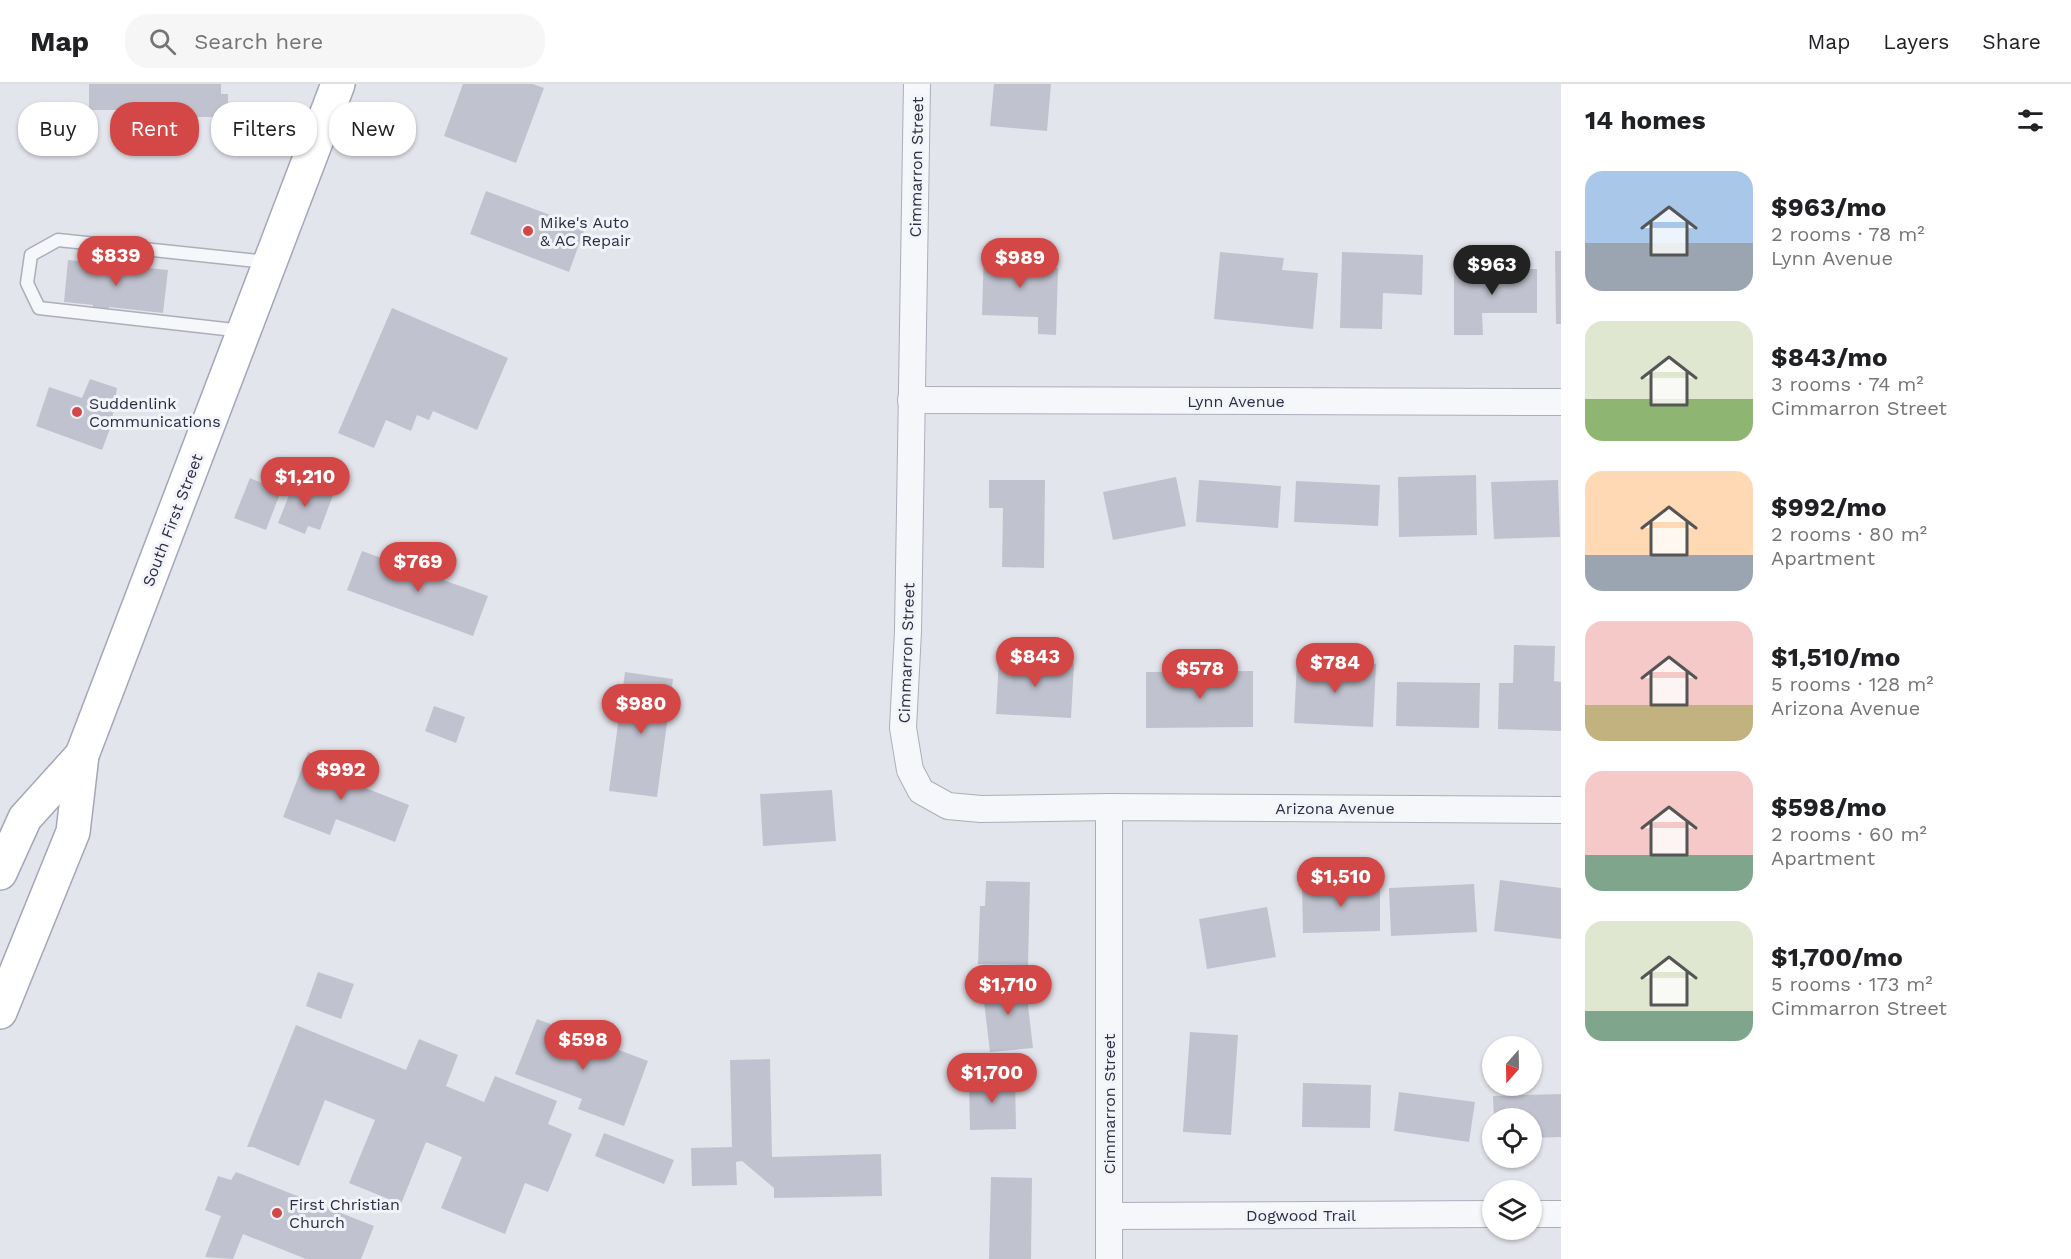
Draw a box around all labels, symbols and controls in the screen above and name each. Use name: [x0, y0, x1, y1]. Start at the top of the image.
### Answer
search box: [125, 14, 545, 68]
text: Map: [30, 25, 89, 58]
icon: search: [146, 25, 179, 58]
text: Search here: [194, 29, 323, 54]
text: Map: [1807, 29, 1850, 54]
text: Layers: [1883, 29, 1949, 54]
text: Share: [1982, 29, 2041, 54]
street label: Cimmarron Street: [906, 96, 927, 238]
chip: Buy: [18, 102, 98, 156]
chip: Rent: [110, 102, 199, 156]
chip: Filters: [211, 102, 317, 156]
chip: New: [329, 102, 416, 156]
icon: filters: [2014, 104, 2047, 137]
text: 14 homes: [1585, 105, 1706, 135]
text: $963/mo: [1771, 192, 1886, 222]
icon: home: [1633, 195, 1705, 267]
place label: Mike's Auto & AC Repair: [540, 213, 631, 250]
text: 2 rooms · 78 m²: [1771, 222, 1925, 246]
marker: Mike's Auto & AC Repair: [521, 224, 535, 238]
pin: $839: [80, 236, 152, 287]
pin: $989: [984, 238, 1056, 289]
text: $839: [91, 243, 141, 267]
text: $989: [995, 245, 1045, 269]
pin: $963: [1456, 245, 1528, 296]
text: Lynn Avenue: [1771, 246, 1893, 270]
text: $963: [1467, 252, 1517, 276]
text: $843/mo: [1771, 342, 1888, 372]
icon: home: [1633, 345, 1705, 417]
text: 3 rooms · 74 m²: [1771, 372, 1924, 396]
street label: Lynn Avenue: [1187, 392, 1285, 411]
place label: Suddenlink Communications: [89, 394, 221, 431]
text: Cimmarron Street: [1771, 396, 1947, 420]
marker: Suddenlink Communications: [70, 405, 84, 419]
street label: South First Street: [138, 451, 207, 589]
pin: $1,210: [256, 457, 354, 508]
text: $1,210: [275, 464, 335, 488]
text: $992/mo: [1771, 492, 1887, 522]
icon: home: [1633, 495, 1705, 567]
text: 2 rooms · 80 m²: [1771, 522, 1927, 546]
pin: $769: [382, 542, 454, 593]
text: Apartment: [1771, 546, 1875, 570]
text: $769: [393, 549, 443, 573]
street label: Cimmarron Street: [895, 582, 918, 724]
pin: $843: [999, 637, 1071, 688]
text: $1,510/mo: [1771, 642, 1900, 672]
pin: $784: [1299, 643, 1371, 694]
text: $843: [1010, 644, 1060, 668]
icon: home: [1633, 645, 1705, 717]
pin: $578: [1164, 649, 1236, 700]
text: $784: [1310, 650, 1360, 674]
text: $578: [1176, 656, 1224, 680]
text: 5 rooms · 128 m²: [1771, 672, 1934, 696]
pin: $980: [605, 684, 677, 735]
text: $980: [616, 691, 666, 715]
text: Arizona Avenue: [1771, 696, 1920, 720]
pin: $992: [305, 750, 377, 801]
text: $992: [316, 757, 366, 781]
text: $598/mo: [1771, 792, 1886, 822]
icon: home: [1633, 795, 1705, 867]
street label: Arizona Avenue: [1275, 799, 1395, 818]
text: 2 rooms · 60 m²: [1771, 822, 1927, 846]
text: Apartment: [1771, 846, 1875, 870]
pin: $1,510: [1292, 857, 1390, 908]
text: $1,510: [1311, 864, 1371, 888]
text: $1,700/mo: [1771, 942, 1903, 972]
icon: home: [1633, 945, 1705, 1017]
pin: $1,710: [959, 965, 1057, 1016]
text: $1,710: [979, 972, 1037, 996]
text: 5 rooms · 173 m²: [1771, 972, 1933, 996]
text: Cimmarron Street: [1771, 996, 1947, 1020]
pin: $598: [547, 1020, 619, 1071]
text: $598: [558, 1027, 608, 1051]
street label: Cimmarron Street: [1100, 1033, 1119, 1174]
north arrow: [1482, 1036, 1542, 1096]
map controls: [1482, 1036, 1542, 1240]
pin: $1,700: [943, 1053, 1041, 1104]
text: $1,700: [961, 1060, 1023, 1084]
button: locate: [1482, 1108, 1542, 1168]
button: layers: [1482, 1180, 1542, 1240]
place label: First Christian Church: [289, 1195, 400, 1232]
marker: First Christian Church: [270, 1206, 284, 1220]
street label: Dogwood Trail: [1246, 1206, 1356, 1225]

